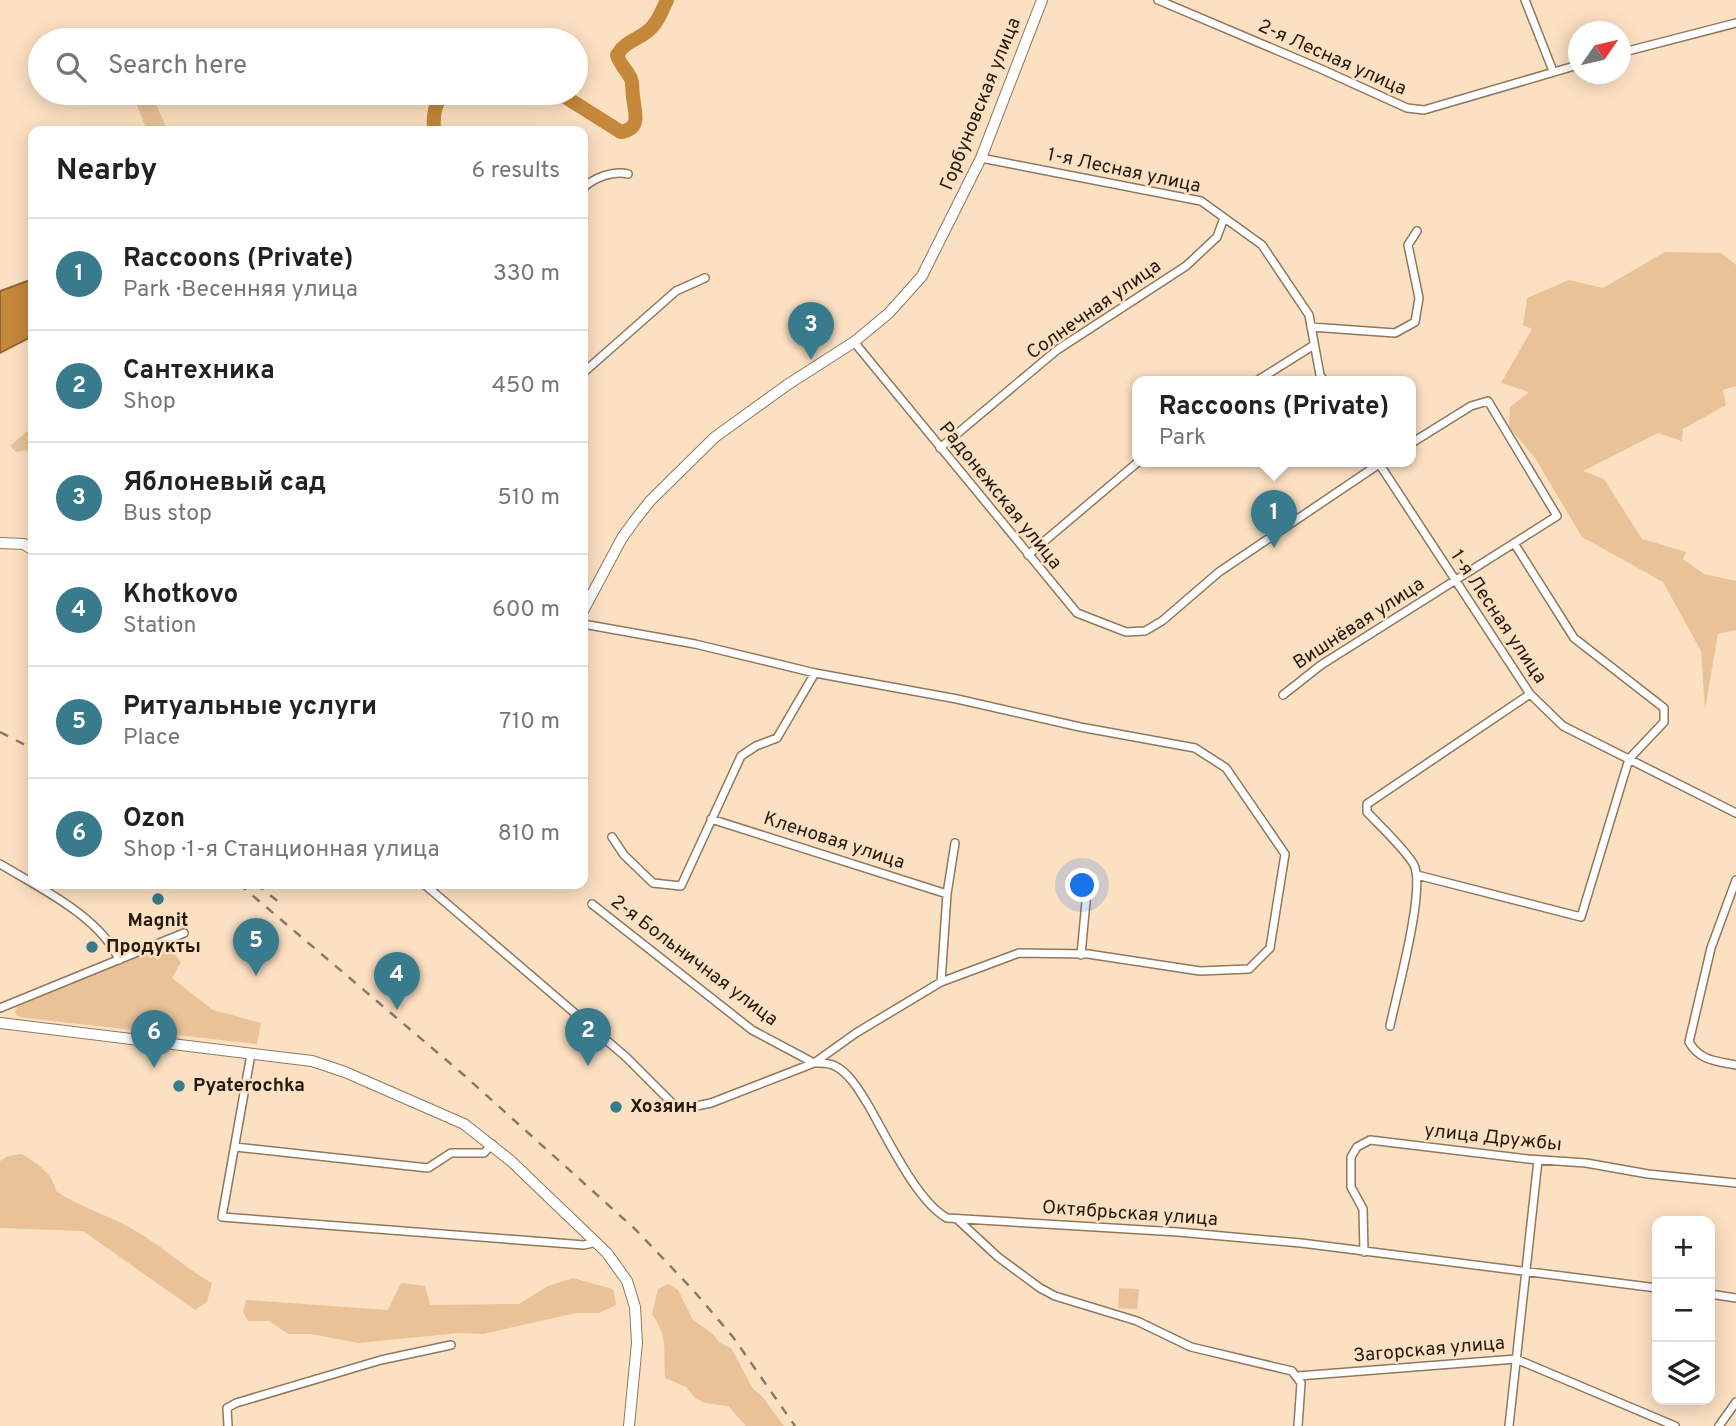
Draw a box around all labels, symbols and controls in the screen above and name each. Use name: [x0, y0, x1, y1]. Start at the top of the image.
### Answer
street label: Горбуновская улица: [935, 14, 1027, 194]
street label: 2-я Лесная улица: [1254, 15, 1410, 101]
north arrow: [1568, 21, 1631, 84]
search box: [28, 28, 588, 105]
icon: search: [52, 48, 90, 86]
text: Search here: [108, 50, 247, 83]
street label: 1-я Лесная улица: [1045, 143, 1203, 199]
text: Nearby: [56, 153, 157, 190]
text: 6 results: [472, 157, 560, 186]
text: Raccoons (Private): [123, 243, 354, 276]
street label: Солнечная улица: [1022, 255, 1166, 365]
text: 1: [74, 260, 84, 289]
text: 330 m: [493, 260, 560, 289]
text: Park · Весенняя улица: [123, 276, 358, 305]
pin: 3: [788, 302, 834, 360]
text: Сантехника: [123, 355, 275, 388]
text: 2: [72, 372, 86, 401]
text: 450 m: [492, 372, 560, 401]
popup: [1132, 376, 1416, 467]
text: Shop: [123, 388, 176, 417]
text: Raccoons (Private): [1159, 391, 1389, 424]
street label: Радонежская улица: [933, 417, 1067, 575]
text: Park: [1159, 424, 1206, 453]
text: Яблоневый сад: [123, 467, 326, 500]
text: 3: [72, 484, 86, 513]
text: 510 m: [497, 484, 560, 513]
pin: 1: [1251, 490, 1297, 548]
text: Bus stop: [123, 500, 212, 529]
street label: 1-я Лесная улица: [1444, 546, 1552, 688]
street label: Вишнёвая улица: [1289, 573, 1429, 675]
text: Khotkovo: [123, 579, 238, 612]
text: 4: [72, 596, 86, 625]
text: 600 m: [492, 596, 560, 625]
text: Station: [123, 612, 197, 641]
text: Ритуальные услуги: [123, 691, 377, 724]
text: 5: [72, 708, 86, 737]
text: 710 m: [499, 708, 560, 737]
text: Place: [123, 724, 180, 753]
text: Ozon: [123, 803, 185, 836]
street label: Кленовая улица: [760, 807, 908, 875]
text: 6: [72, 820, 86, 849]
text: 810 m: [498, 820, 560, 849]
text: Shop · 1-я Станционная улица: [123, 836, 440, 865]
your location: [1065, 868, 1099, 902]
street label: 2-я Больничная улица: [605, 890, 783, 1032]
marker: Magnit: [150, 891, 166, 907]
place label: Magnit: [127, 909, 189, 933]
pin: 5: [233, 918, 279, 976]
place label: Продукты: [106, 935, 201, 959]
marker: Продукты: [84, 939, 100, 955]
pin: 4: [374, 952, 420, 1010]
pin: 2: [565, 1008, 611, 1066]
pin: 6: [131, 1010, 177, 1068]
place label: Pyaterochka: [193, 1074, 305, 1098]
marker: Pyaterochka: [171, 1078, 187, 1094]
place label: Хозяин: [630, 1095, 697, 1119]
marker: Хозяин: [608, 1099, 624, 1115]
street label: улица Дружбы: [1423, 1119, 1563, 1157]
street label: Октябрьская улица: [1041, 1196, 1219, 1232]
map controls: [1652, 1216, 1715, 1405]
button: +: [1652, 1216, 1715, 1279]
button: −: [1652, 1279, 1715, 1342]
street label: Загорская улица: [1352, 1331, 1506, 1369]
button: layers: [1652, 1342, 1715, 1405]

